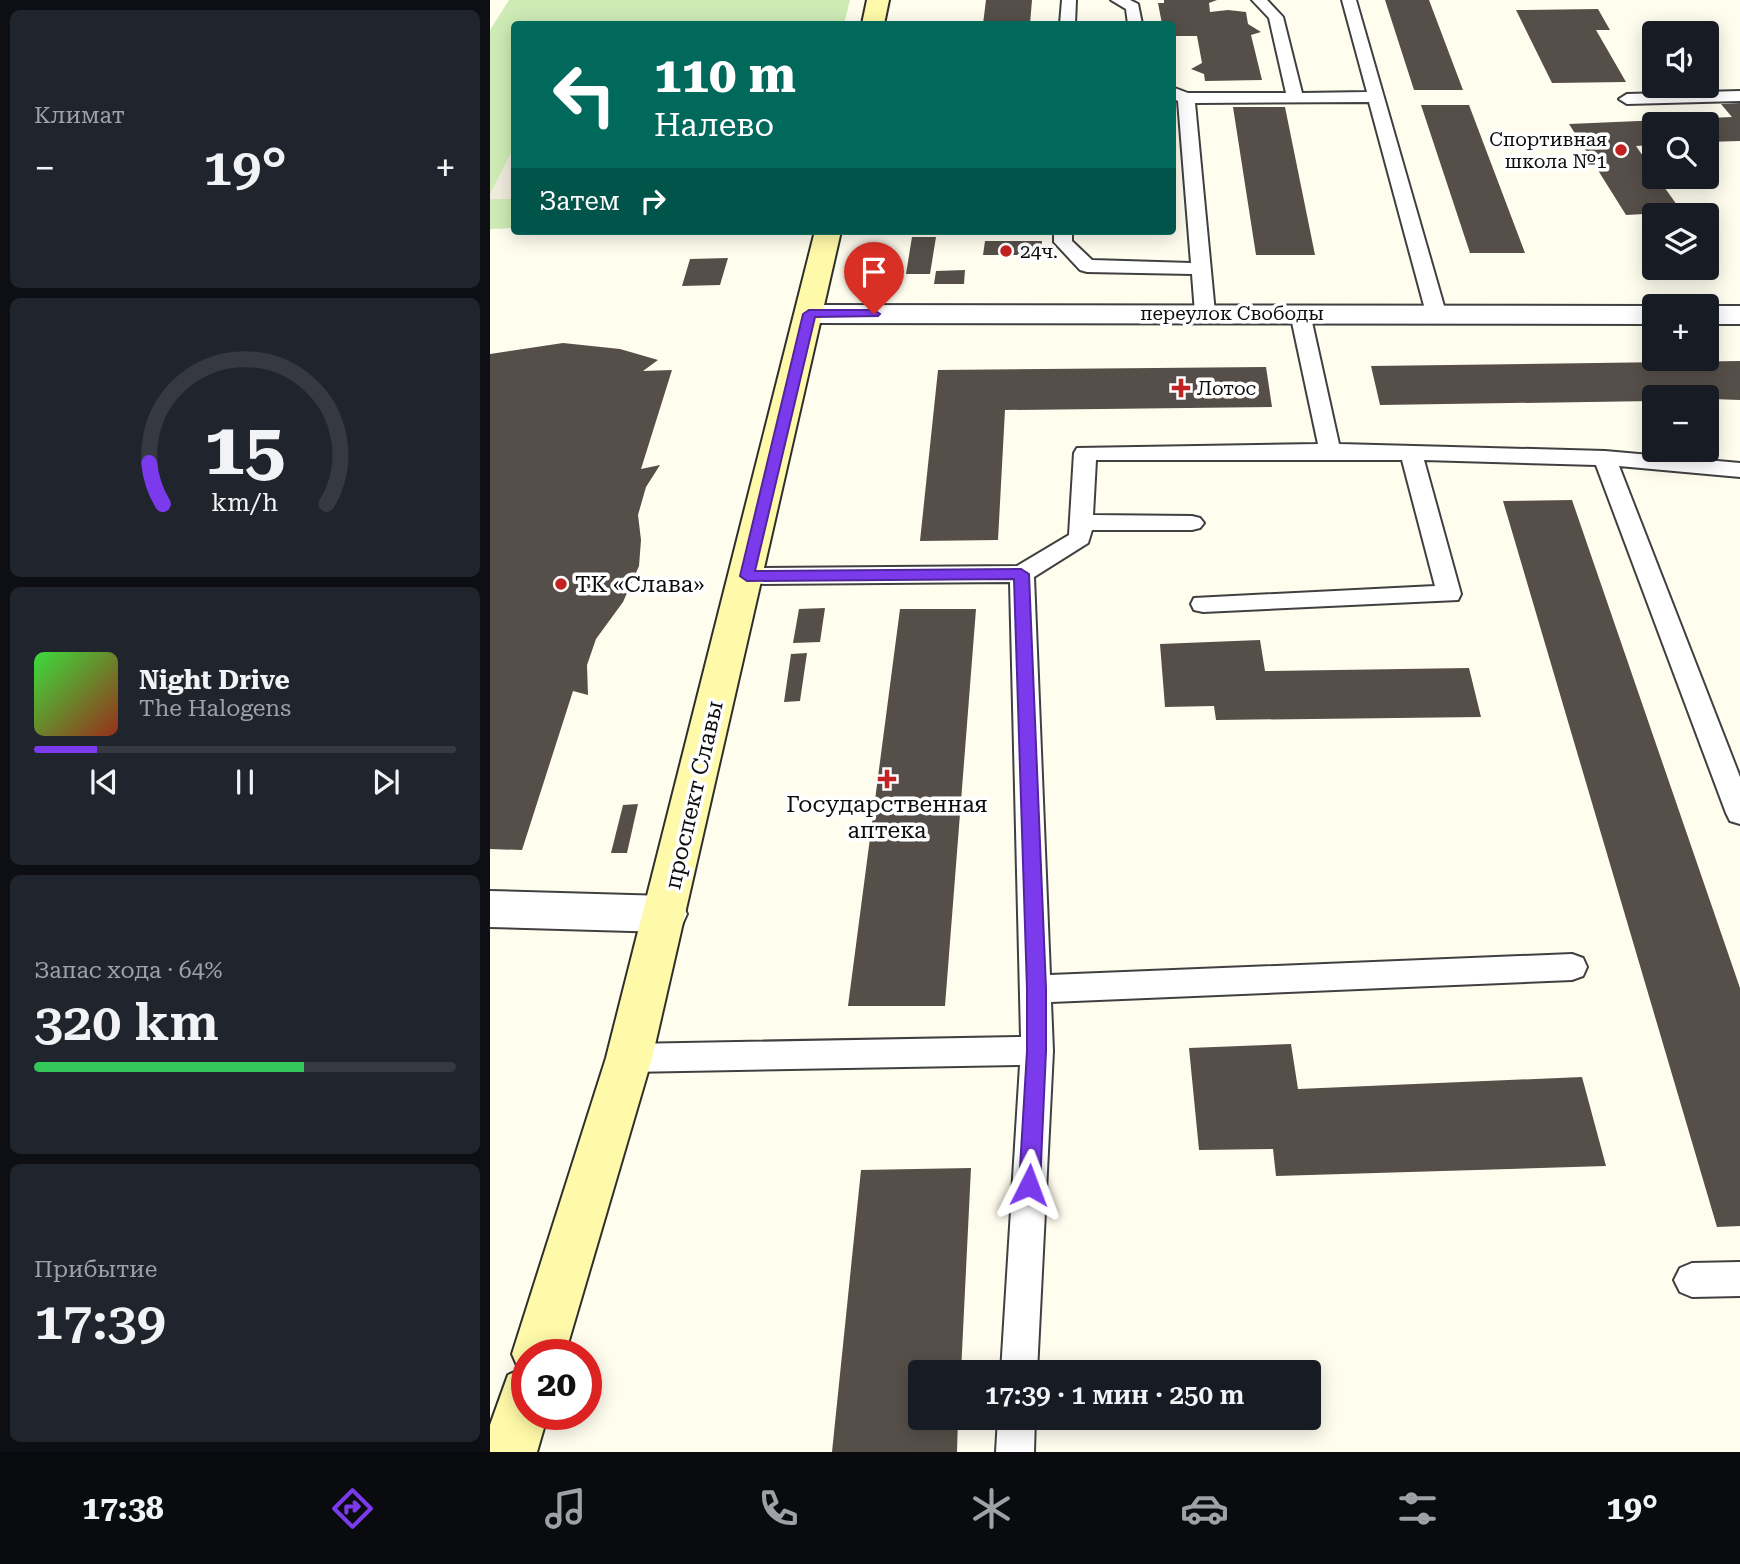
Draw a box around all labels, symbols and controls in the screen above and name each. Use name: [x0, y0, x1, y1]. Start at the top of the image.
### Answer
map controls: [1642, 21, 1719, 462]
button: sound: [1642, 21, 1719, 98]
text: 110 m: [654, 47, 796, 104]
icon: left: [539, 49, 630, 140]
text: Климат: [34, 102, 125, 129]
text: Налево: [654, 106, 774, 144]
button: search: [1642, 112, 1719, 189]
place label: Спортивная школа №1: [1489, 128, 1607, 173]
text: 19°: [203, 137, 287, 198]
marker: Спортивная школа №1: [1613, 142, 1629, 158]
text: −: [34, 146, 55, 190]
text: +: [435, 146, 456, 190]
icon: right: [634, 182, 672, 220]
text: Затем: [539, 186, 620, 216]
button: layers: [1642, 203, 1719, 280]
place label: 24ч.: [1020, 240, 1058, 263]
pin: [844, 242, 904, 314]
marker: 24ч.: [998, 243, 1014, 259]
icon: arrive: [855, 253, 893, 291]
button: +: [1642, 294, 1719, 371]
street label: переулок Свободы: [1140, 302, 1324, 325]
place label: Лотос: [1197, 377, 1256, 400]
marker: Лотос: [1171, 378, 1191, 398]
button: −: [1642, 385, 1719, 462]
text: 15: [204, 407, 286, 492]
text: km/h: [212, 487, 278, 516]
place label: ТК «Слава»: [575, 571, 705, 598]
marker: ТК «Слава»: [553, 576, 569, 592]
text: Night Drive: [139, 665, 290, 695]
text: The Halogens: [139, 695, 291, 722]
street label: проспект Славы: [659, 698, 729, 892]
icon: previous: [85, 763, 123, 801]
icon: pause: [226, 763, 264, 801]
icon: next: [367, 763, 405, 801]
marker: Государственная аптека: [879, 771, 895, 787]
place label: Государственная аптека: [786, 791, 988, 844]
text: Запас хода · 64%: [34, 957, 223, 984]
text: 320 km: [34, 992, 219, 1053]
position arrow: [992, 1148, 1066, 1222]
text: Прибытие: [34, 1256, 157, 1283]
text: 17:39: [34, 1291, 166, 1352]
speed limit sign: 20: [511, 1339, 602, 1430]
text: 17:39 · 1 мин · 250 m: [985, 1380, 1244, 1410]
icon: directions: [328, 1484, 377, 1533]
icon: music: [541, 1484, 590, 1533]
icon: phone: [754, 1484, 803, 1533]
icon: climate: [967, 1484, 1016, 1533]
icon: car: [1180, 1484, 1229, 1533]
icon: filters: [1393, 1484, 1442, 1533]
text: 17:38: [82, 1489, 164, 1527]
text: 19°: [1606, 1489, 1658, 1527]

